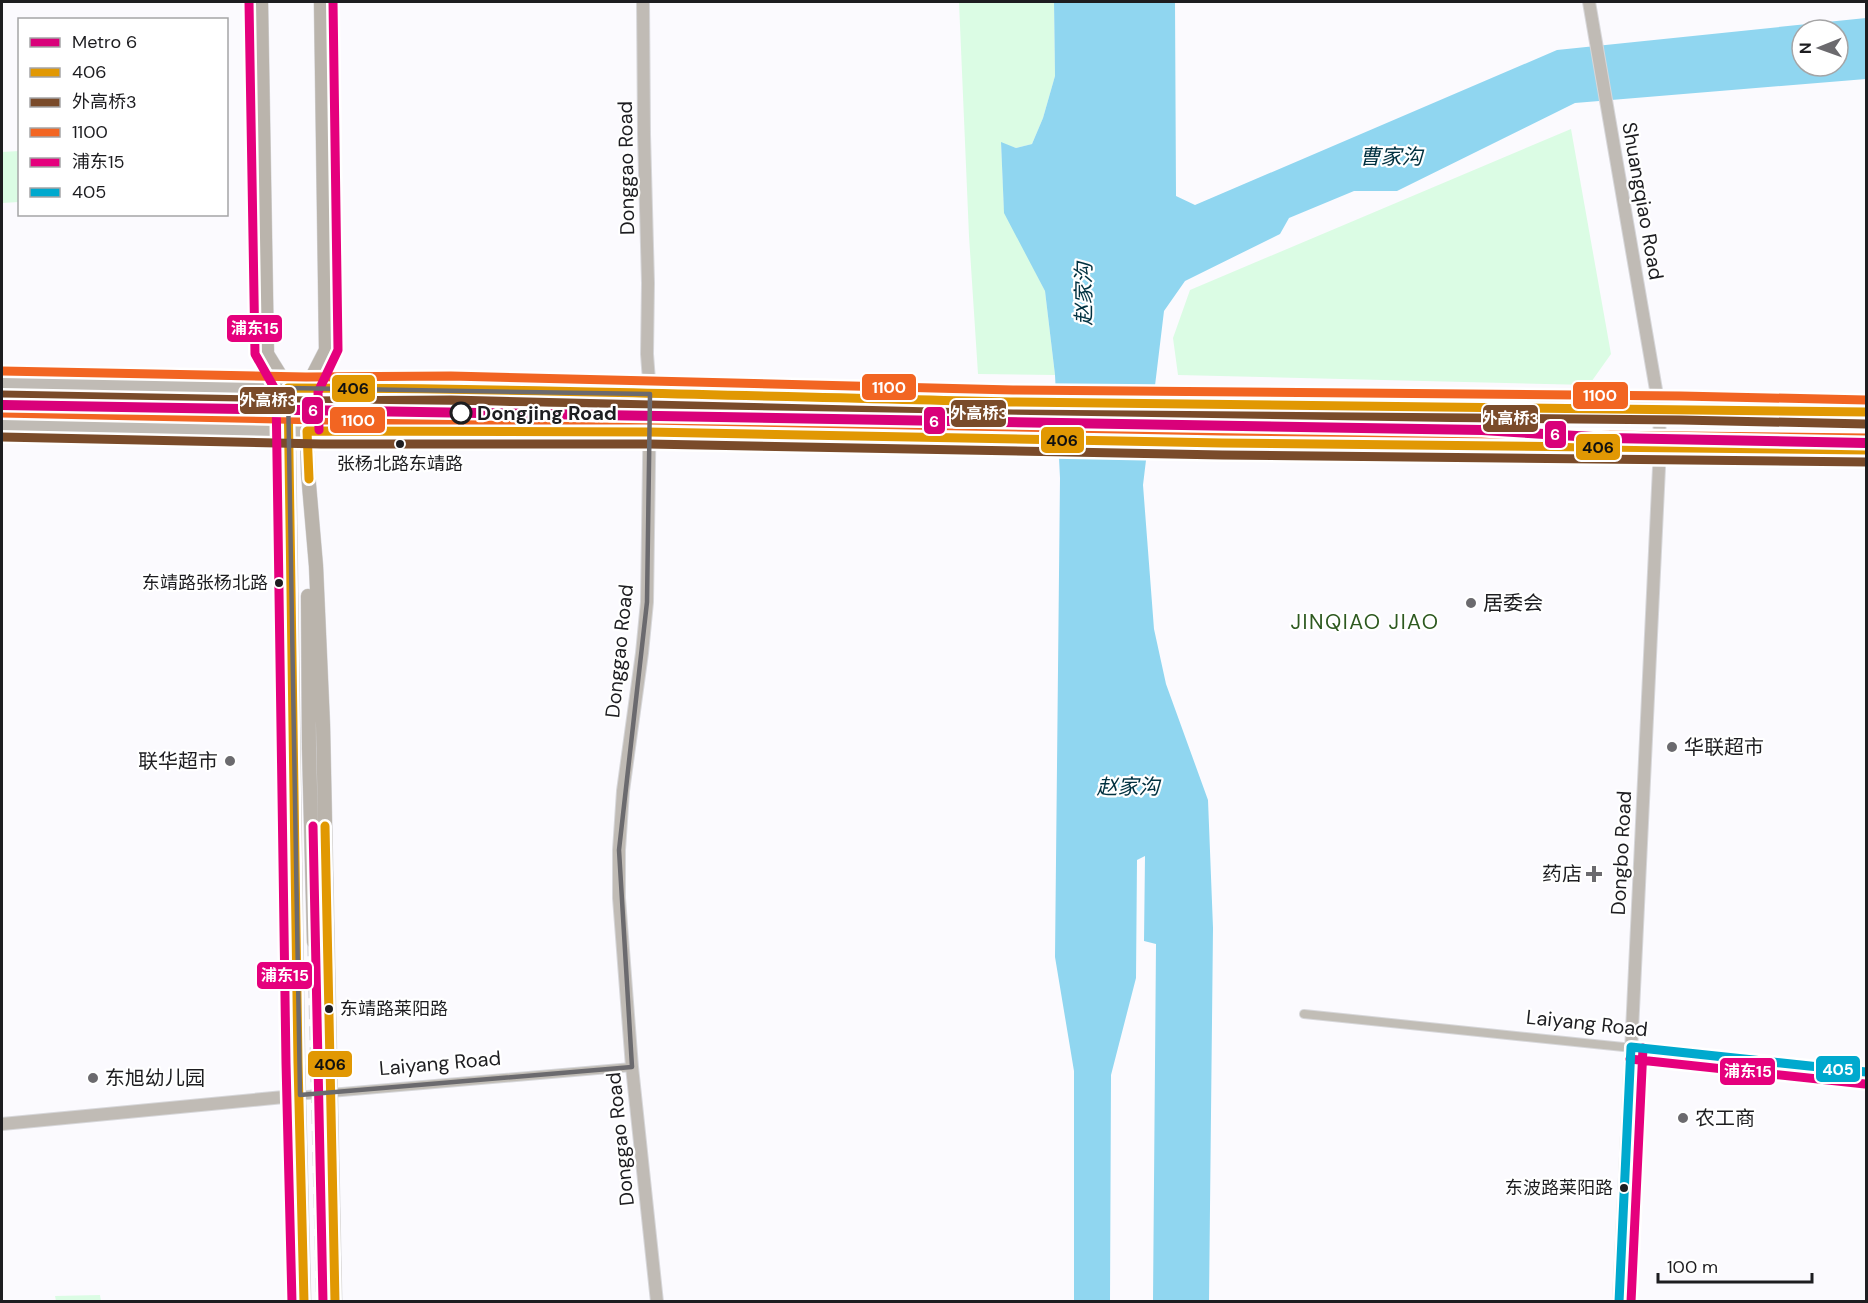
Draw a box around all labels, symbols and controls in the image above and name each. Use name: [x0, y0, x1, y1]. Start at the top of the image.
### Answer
legend: [18, 18, 228, 216]
north arrow: [1790, 18, 1850, 78]
text: Metro 6: [72, 30, 137, 54]
text: N: [1795, 42, 1816, 54]
text: 406: [72, 60, 107, 84]
text: 外高桥3: [72, 90, 137, 114]
street label: Donggao Road: [612, 101, 640, 235]
text: 1100: [72, 120, 108, 144]
street label: Shuangqiao Road: [1616, 120, 1670, 282]
water label: 曹家沟: [1360, 143, 1424, 171]
text: 浦东15: [72, 150, 125, 174]
text: 405: [72, 180, 106, 204]
water label: 赵家沟: [1070, 261, 1098, 326]
line badge: 浦东15: [226, 314, 283, 343]
text: 浦东15: [231, 318, 279, 339]
line badge: 1100: [861, 373, 917, 401]
line badge: 406: [331, 374, 376, 403]
text: 1100: [872, 377, 906, 398]
text: 406: [337, 378, 369, 399]
line badge: 1100: [1572, 381, 1629, 410]
text: 1100: [1583, 385, 1617, 406]
line badge: 外高桥3: [239, 386, 296, 415]
text: 外高桥3: [239, 390, 297, 411]
line badge: 6: [301, 396, 324, 425]
line badge: 外高桥3: [950, 399, 1007, 428]
text: 6: [308, 400, 318, 421]
place label: Dongjing Road: [477, 400, 617, 426]
marker: Dongjing Road: [450, 402, 472, 424]
text: 外高桥3: [950, 403, 1008, 424]
line badge: 外高桥3: [1482, 404, 1539, 433]
line badge: 1100: [329, 406, 386, 434]
line badge: 6: [923, 406, 946, 435]
text: 外高桥3: [1481, 408, 1539, 429]
text: 1100: [341, 410, 375, 431]
text: 6: [929, 411, 939, 432]
line badge: 6: [1544, 420, 1567, 449]
text: 6: [1550, 424, 1560, 445]
line badge: 406: [1040, 426, 1085, 454]
text: 406: [1046, 430, 1078, 451]
line badge: 406: [1575, 433, 1621, 461]
text: 406: [1582, 437, 1614, 458]
marker: 张杨北路东靖路: [394, 438, 406, 450]
place label: 张杨北路东靖路: [337, 452, 463, 476]
place label: 东靖路张杨北路: [142, 571, 268, 595]
marker: 东靖路张杨北路: [273, 577, 285, 589]
street label: Donggao Road: [599, 583, 639, 719]
place label: 居委会: [1483, 590, 1543, 616]
marker: 居委会: [1464, 596, 1478, 610]
district label: JINQIAO JIAO: [1291, 608, 1439, 636]
place label: 华联超市: [1684, 734, 1764, 760]
marker: 华联超市: [1665, 740, 1679, 754]
place label: 联华超市: [138, 748, 218, 774]
marker: 联华超市: [223, 754, 237, 768]
water label: 赵家沟: [1097, 773, 1161, 801]
street label: Dongbo Road: [1605, 790, 1637, 916]
place label: 药店: [1542, 861, 1582, 887]
marker: 药店: [1587, 867, 1601, 881]
line badge: 浦东15: [256, 961, 313, 990]
text: 浦东15: [261, 965, 309, 986]
place label: 东靖路莱阳路: [340, 997, 448, 1021]
marker: 东靖路莱阳路: [323, 1003, 335, 1015]
street label: Laiyang Road: [1525, 1004, 1649, 1042]
street label: Laiyang Road: [378, 1045, 502, 1081]
line badge: 406: [307, 1050, 353, 1078]
text: 406: [314, 1054, 346, 1075]
line badge: 405: [1815, 1055, 1861, 1083]
line badge: 浦东15: [1719, 1057, 1776, 1086]
text: 405: [1822, 1059, 1854, 1080]
text: 浦东15: [1724, 1061, 1772, 1082]
place label: 东旭幼儿园: [105, 1065, 205, 1091]
marker: 东旭幼儿园: [86, 1071, 100, 1085]
street label: Donggao Road: [600, 1071, 640, 1207]
place label: 农工商: [1695, 1105, 1755, 1131]
marker: 农工商: [1676, 1111, 1690, 1125]
place label: 东波路莱阳路: [1505, 1176, 1613, 1200]
marker: 东波路莱阳路: [1618, 1182, 1630, 1194]
scale bar: [1658, 1246, 1812, 1284]
text: 100 m: [1667, 1255, 1718, 1279]

